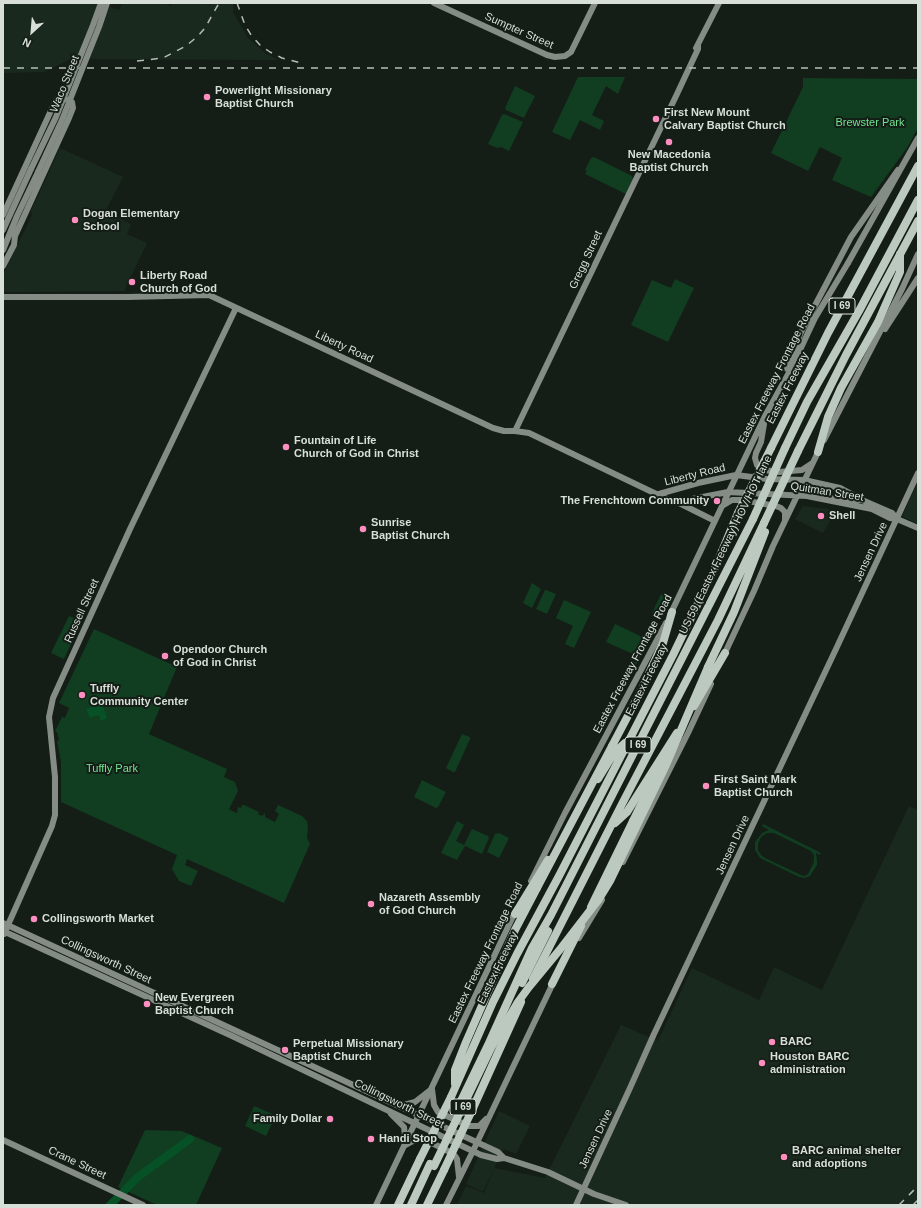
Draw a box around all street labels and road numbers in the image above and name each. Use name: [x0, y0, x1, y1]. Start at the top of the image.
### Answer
street label: Sumpter Street: [483, 10, 555, 52]
street label: Waco Street: [48, 54, 82, 114]
street label: Gregg Street: [567, 229, 605, 291]
road number: I 69: [829, 298, 855, 314]
street label: Eastex Freeway Frontage Road: [736, 302, 818, 446]
street label: Liberty Road: [313, 328, 375, 366]
street label: Eastex Freeway: [764, 350, 812, 426]
street label: US 59 (Eastex Freeway) HOV/HOT lane: [677, 454, 775, 636]
street label: Liberty Road: [663, 461, 727, 489]
street label: Quitman Street: [789, 480, 865, 504]
street label: Jensen Drive: [851, 520, 891, 584]
street label: Russell Street: [62, 577, 102, 645]
street label: Eastex Freeway Frontage Road: [591, 592, 675, 736]
street label: Eastex Freeway: [623, 642, 671, 718]
road number: I 69: [625, 737, 651, 753]
street label: Jensen Drive: [713, 813, 753, 877]
street label: Eastex Freeway Frontage Road: [446, 880, 526, 1026]
street label: Eastex Freeway: [475, 930, 521, 1006]
street label: Collingsworth Street: [59, 933, 153, 987]
street label: Collingsworth Street: [352, 1076, 446, 1132]
road number: I 69: [450, 1099, 476, 1115]
street label: Jensen Drive: [576, 1107, 616, 1171]
street label: Crane Street: [46, 1144, 108, 1182]

